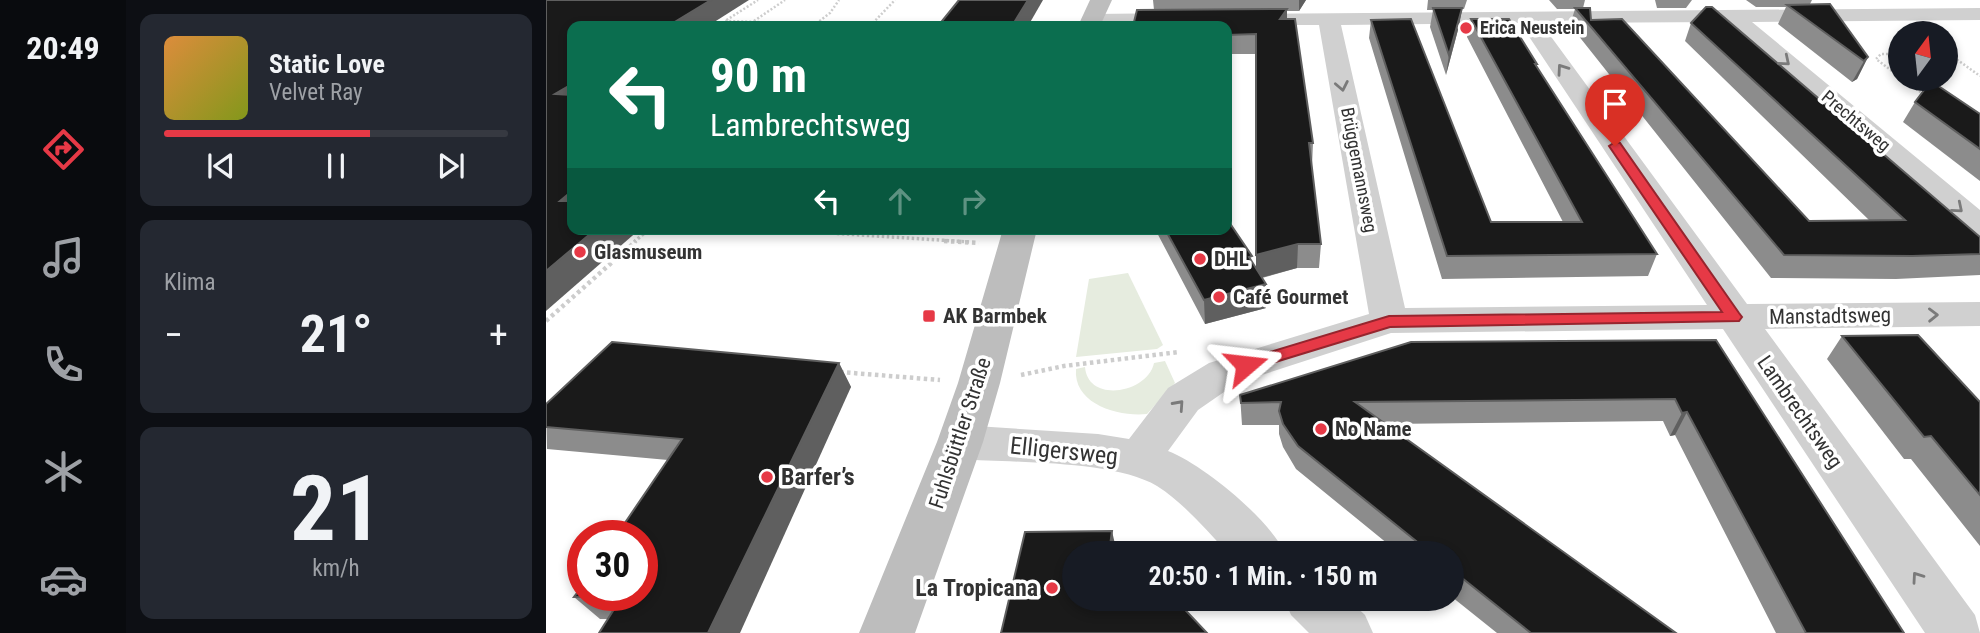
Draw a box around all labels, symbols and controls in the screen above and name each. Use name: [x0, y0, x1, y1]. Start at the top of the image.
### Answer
place label: Erica Neustein: [1480, 17, 1584, 38]
marker: Erica Neustein: [1458, 20, 1474, 36]
north arrow: [1888, 21, 1958, 91]
map controls: [1888, 21, 1958, 91]
text: 20:49: [26, 29, 100, 67]
text: 90 m: [710, 47, 807, 104]
text: Static Love: [269, 49, 385, 79]
icon: left: [595, 49, 686, 140]
one-way arrow: [1777, 53, 1790, 65]
one-way arrow: [1558, 64, 1570, 77]
pin: [1585, 74, 1645, 146]
text: Velvet Ray: [269, 79, 363, 106]
one-way arrow: [1334, 80, 1349, 92]
icon: arrive: [1596, 85, 1634, 123]
street label: Prechtsweg: [1818, 86, 1895, 155]
text: Lambrechtsweg: [710, 106, 911, 144]
street label: Brüggemannsweg: [1337, 106, 1382, 234]
icon: directions: [39, 125, 88, 174]
icon: previous: [202, 147, 240, 185]
icon: pause: [317, 147, 355, 185]
icon: next: [432, 147, 470, 185]
icon: left: [808, 182, 846, 220]
icon: ahead: [881, 182, 919, 220]
icon: right: [954, 182, 992, 220]
one-way arrow: [1950, 200, 1963, 212]
icon: music: [39, 233, 88, 282]
place label: Glasmuseum: [594, 240, 702, 264]
marker: Glasmuseum: [572, 244, 588, 260]
place label: DHL: [1214, 247, 1249, 271]
marker: DHL: [1192, 251, 1208, 267]
text: Klima: [164, 269, 215, 296]
place label: Café Gourmet: [1233, 285, 1348, 309]
marker: Café Gourmet: [1211, 289, 1227, 305]
street label: Manstadtsweg: [1769, 303, 1891, 329]
text: 21°: [300, 304, 372, 365]
place label: AK Barmbek: [943, 304, 1048, 328]
one-way arrow: [1929, 307, 1939, 323]
marker: AK Barmbek: [921, 308, 937, 324]
text: −: [164, 313, 183, 357]
text: +: [489, 313, 508, 357]
position arrow: [1209, 328, 1283, 402]
icon: phone: [39, 340, 88, 389]
street label: Lambrechtsweg: [1752, 351, 1848, 473]
street label: Fuhlsbüttler Straße: [924, 354, 996, 512]
one-way arrow: [1171, 400, 1183, 413]
place label: No Name: [1335, 417, 1412, 441]
marker: No Name: [1313, 421, 1329, 437]
street label: Elligersweg: [1009, 431, 1119, 471]
icon: climate: [39, 447, 88, 496]
text: 21: [290, 456, 382, 562]
place label: Barfer’s: [781, 463, 855, 491]
marker: Barfer’s: [759, 469, 775, 485]
speed limit sign: 30: [567, 520, 658, 611]
icon: car: [39, 555, 88, 604]
text: km/h: [312, 555, 360, 582]
text: 20:50 · 1 Min. · 150 m: [1149, 561, 1377, 591]
one-way arrow: [1913, 572, 1925, 585]
place label: La Tropicana: [915, 574, 1038, 602]
marker: La Tropicana: [1044, 580, 1060, 596]

